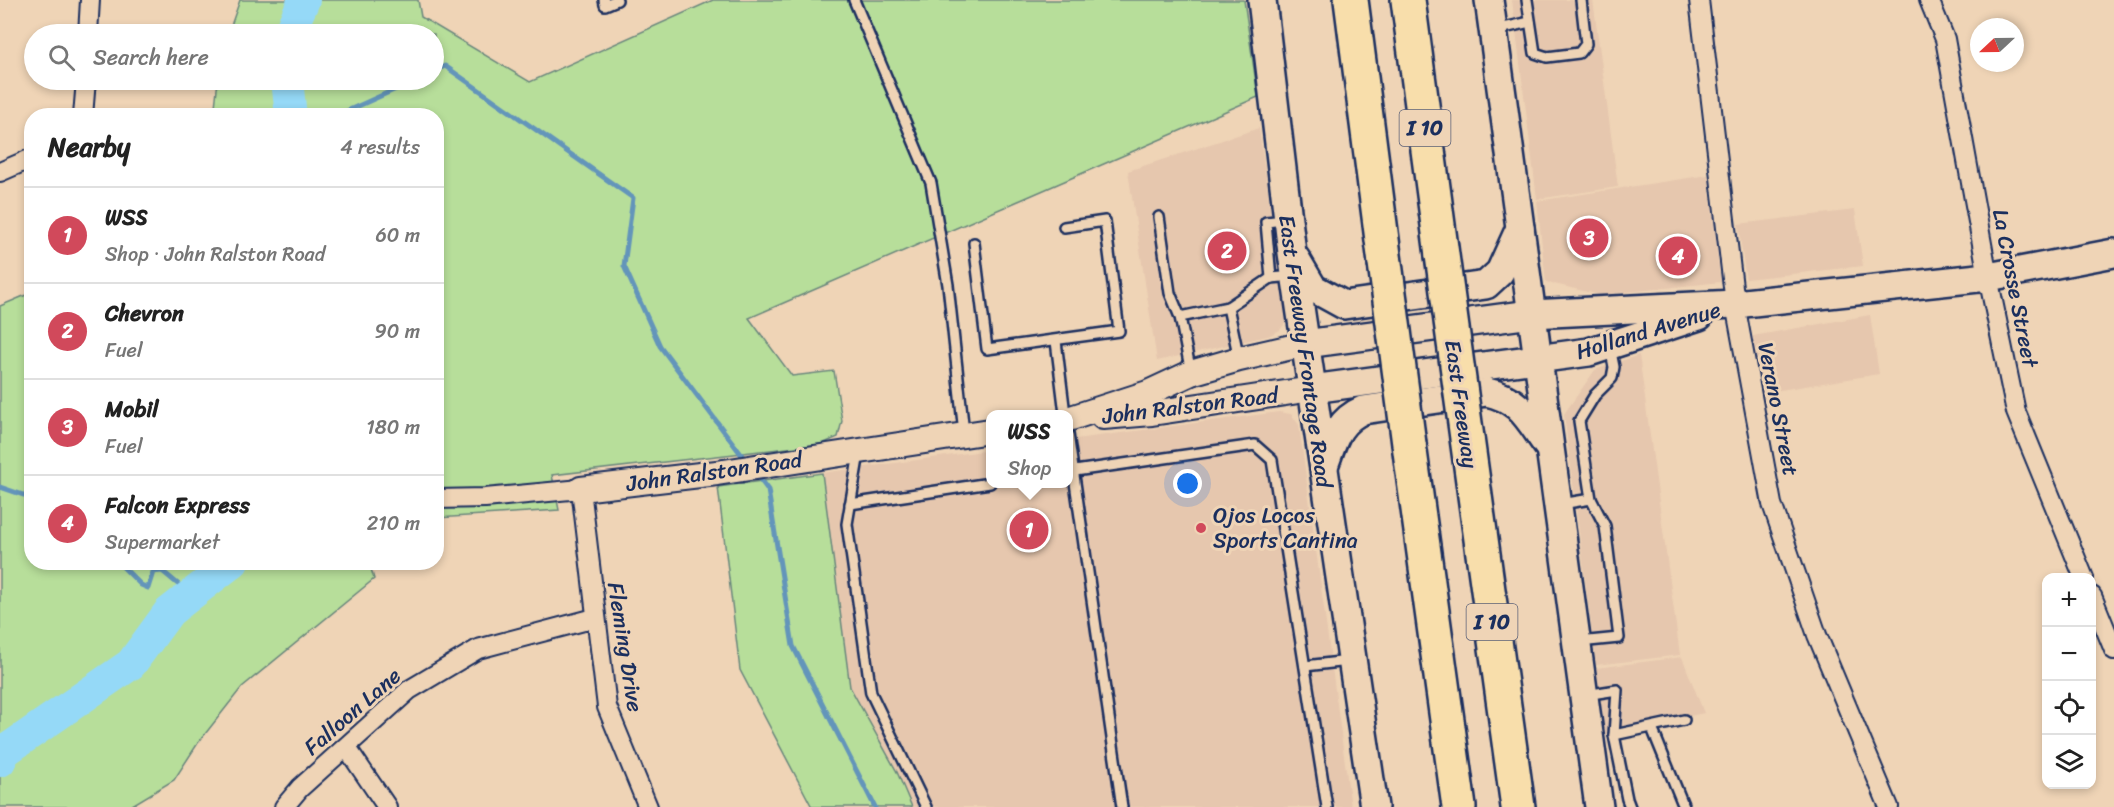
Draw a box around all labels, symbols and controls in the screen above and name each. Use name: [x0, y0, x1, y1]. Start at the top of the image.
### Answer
north arrow: [1970, 18, 2024, 72]
search box: [24, 24, 444, 90]
text: Search here: [93, 38, 209, 77]
icon: search: [45, 41, 78, 74]
road number: I 10: [1400, 110, 1450, 146]
text: Nearby: [48, 124, 130, 170]
text: 4 results: [340, 130, 420, 165]
text: WSS: [105, 198, 148, 237]
street label: La Crosse Street: [1981, 206, 2050, 372]
street label: East Freeway Frontage Road: [1267, 212, 1344, 491]
pin: 3: [1570, 216, 1608, 260]
text: 1: [63, 218, 72, 253]
text: 60 m: [375, 218, 420, 253]
pin: 2: [1208, 228, 1246, 274]
pin: 4: [1658, 234, 1698, 278]
text: Shop · John Ralston Road: [105, 237, 325, 272]
street label: Holland Avenue: [1571, 290, 1726, 371]
text: Chevron: [105, 294, 184, 333]
text: 2: [62, 314, 73, 349]
text: 90 m: [375, 314, 420, 349]
text: Fuel: [105, 333, 143, 368]
street label: East Freeway: [1433, 337, 1490, 471]
street label: Verano Street: [1746, 339, 1811, 479]
street label: John Ralston Road: [1099, 375, 1282, 436]
text: Mobil: [105, 390, 159, 429]
text: 3: [62, 410, 73, 445]
text: 180 m: [366, 410, 420, 445]
popup: [986, 410, 1073, 488]
text: WSS: [1008, 412, 1050, 451]
text: Fuel: [105, 429, 143, 464]
street label: John Ralston Road: [623, 440, 806, 503]
text: Shop: [1008, 451, 1051, 486]
your location: [1173, 469, 1202, 498]
text: Falcon Express: [105, 486, 250, 525]
place label: Ojos Locos Sports Cantina: [1213, 496, 1358, 560]
text: 4: [61, 506, 74, 541]
text: 210 m: [367, 506, 420, 541]
pin: 1: [1010, 508, 1048, 552]
marker: Ojos Locos Sports Cantina: [1194, 521, 1208, 535]
text: Supermarket: [105, 525, 220, 560]
map controls: [2042, 573, 2096, 789]
button: +: [2042, 573, 2096, 627]
street label: Fleming Drive: [596, 579, 655, 715]
road number: I 10: [1466, 604, 1518, 640]
button: −: [2042, 627, 2096, 681]
street label: Falloon Lane: [294, 657, 410, 765]
button: locate: [2042, 681, 2096, 735]
button: layers: [2042, 735, 2096, 789]

